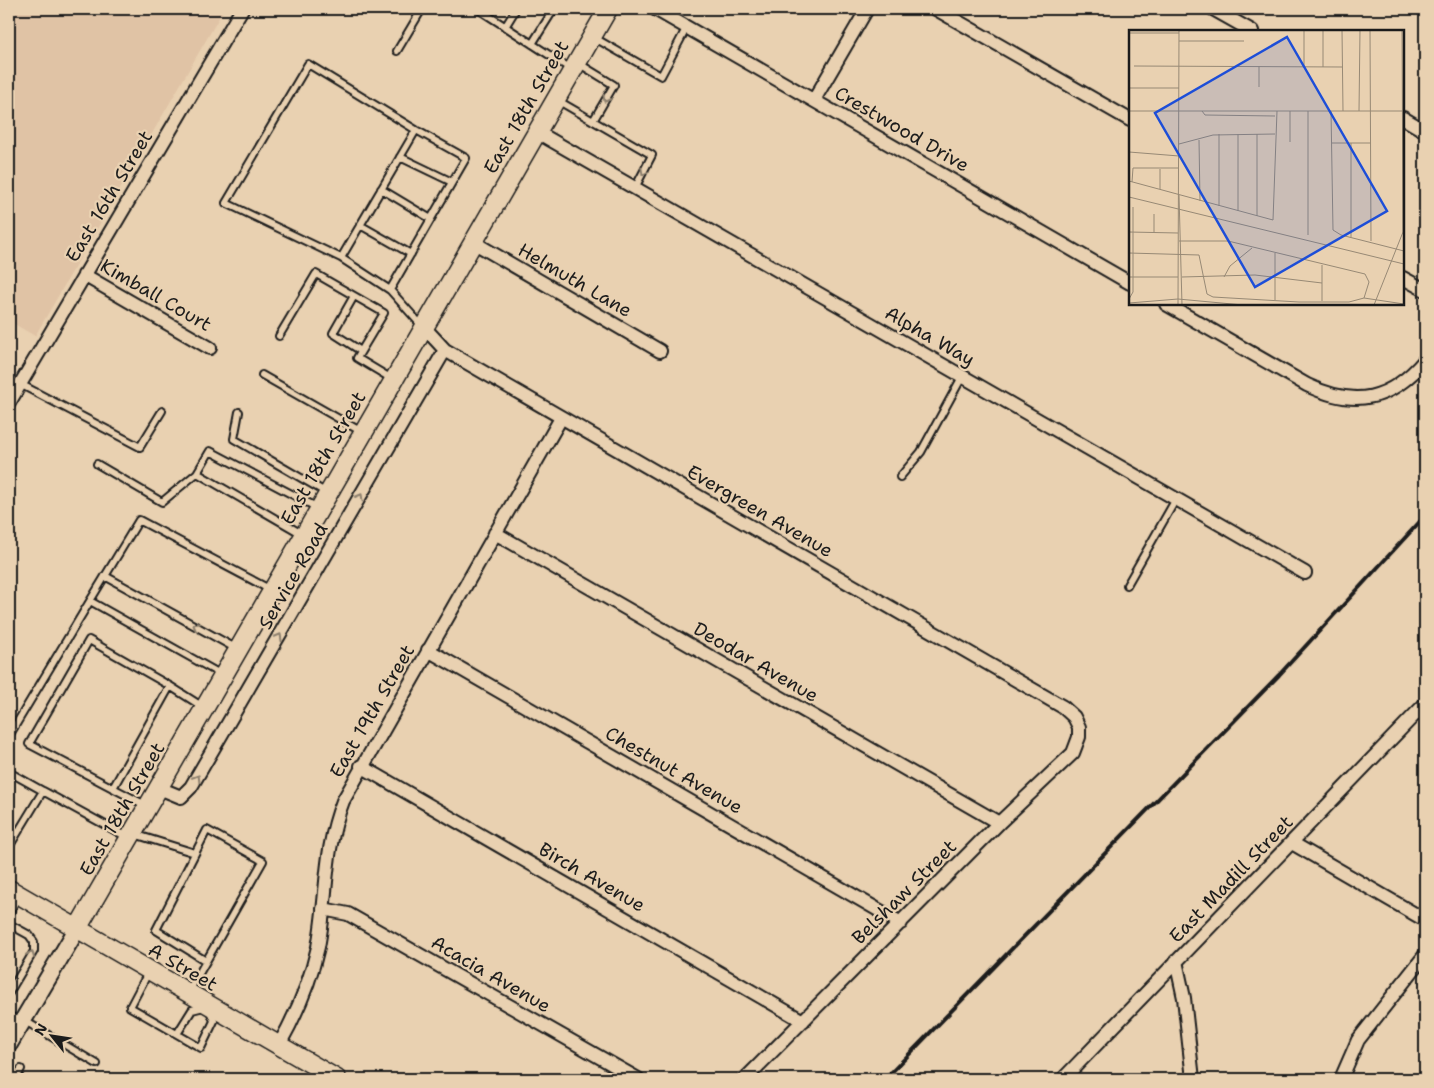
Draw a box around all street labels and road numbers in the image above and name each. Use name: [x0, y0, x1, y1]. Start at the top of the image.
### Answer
street label: East 18th Street: [478, 36, 574, 178]
street label: Crestwood Drive: [830, 80, 974, 178]
street label: East 16th Street: [60, 125, 158, 267]
street label: Helmuth Lane: [513, 237, 637, 323]
street label: Kimball Court: [96, 253, 216, 337]
street label: Alpha Way: [880, 300, 980, 372]
street label: East 18th Street: [275, 387, 371, 529]
street label: Evergreen Avenue: [682, 459, 838, 563]
street label: Service Road: [252, 518, 334, 634]
street label: Deodar Avenue: [689, 616, 823, 708]
street label: East 19th Street: [324, 640, 420, 782]
street label: Chestnut Avenue: [601, 721, 747, 819]
street label: East 18th Street: [74, 738, 170, 880]
street label: East Madill Street: [1164, 810, 1298, 948]
street label: Belshaw Street: [846, 834, 962, 950]
street label: Birch Avenue: [534, 836, 650, 918]
street label: Acacia Avenue: [427, 930, 555, 1018]
street label: A Street: [144, 937, 222, 997]

